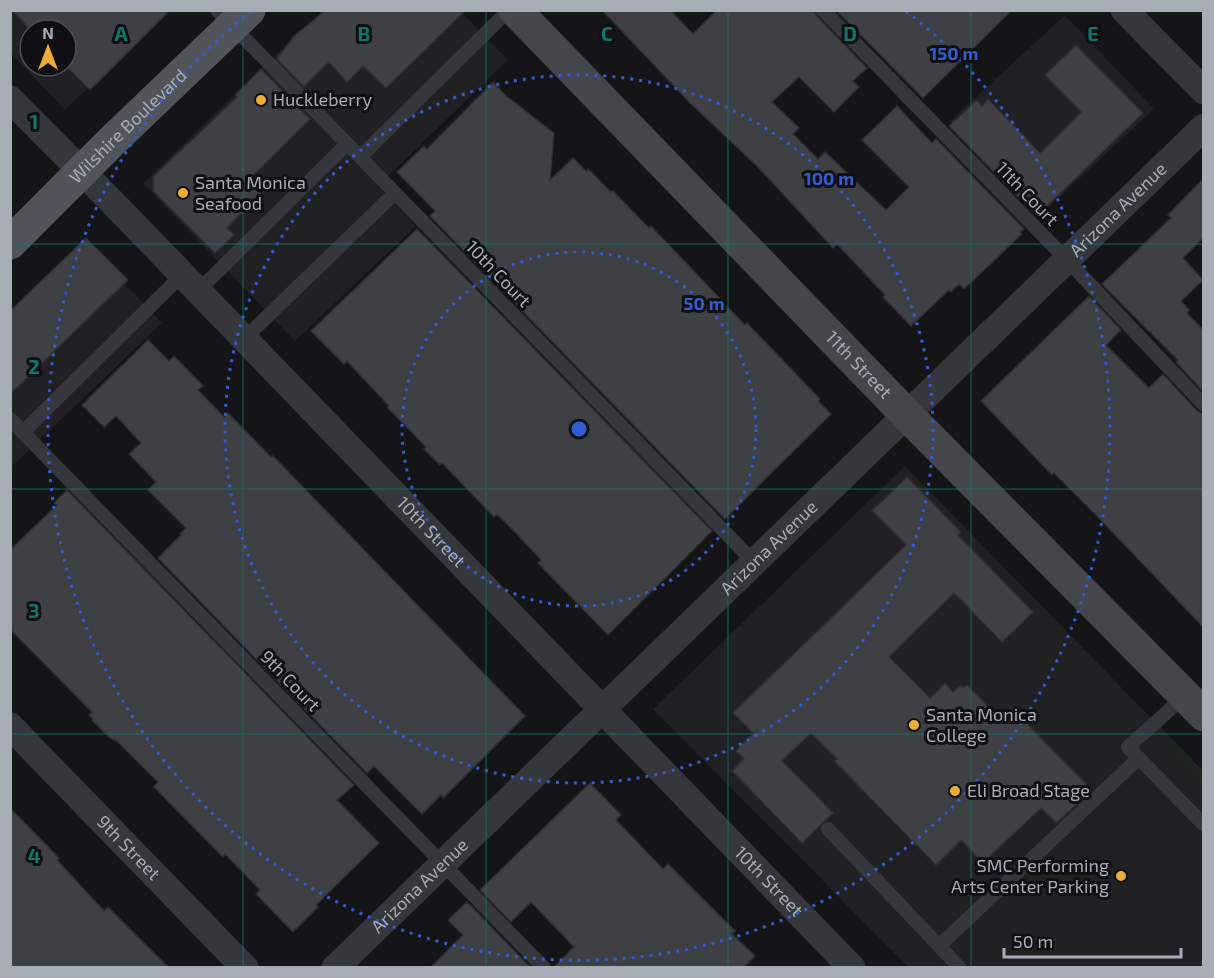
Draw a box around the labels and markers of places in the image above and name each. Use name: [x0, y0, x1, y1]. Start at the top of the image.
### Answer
place label: Huckleberry: [273, 88, 373, 110]
marker: Huckleberry: [254, 93, 268, 107]
place label: Santa Monica Seafood: [195, 171, 306, 214]
marker: Santa Monica Seafood: [176, 186, 190, 200]
centre of rings: [569, 419, 589, 439]
place label: Santa Monica College: [926, 703, 1037, 746]
marker: Santa Monica College: [907, 718, 921, 732]
place label: Eli Broad Stage: [967, 779, 1090, 801]
marker: Eli Broad Stage: [948, 784, 962, 798]
place label: SMC Performing Arts Center Parking: [951, 854, 1109, 897]
marker: SMC Performing Arts Center Parking: [1114, 869, 1128, 883]

